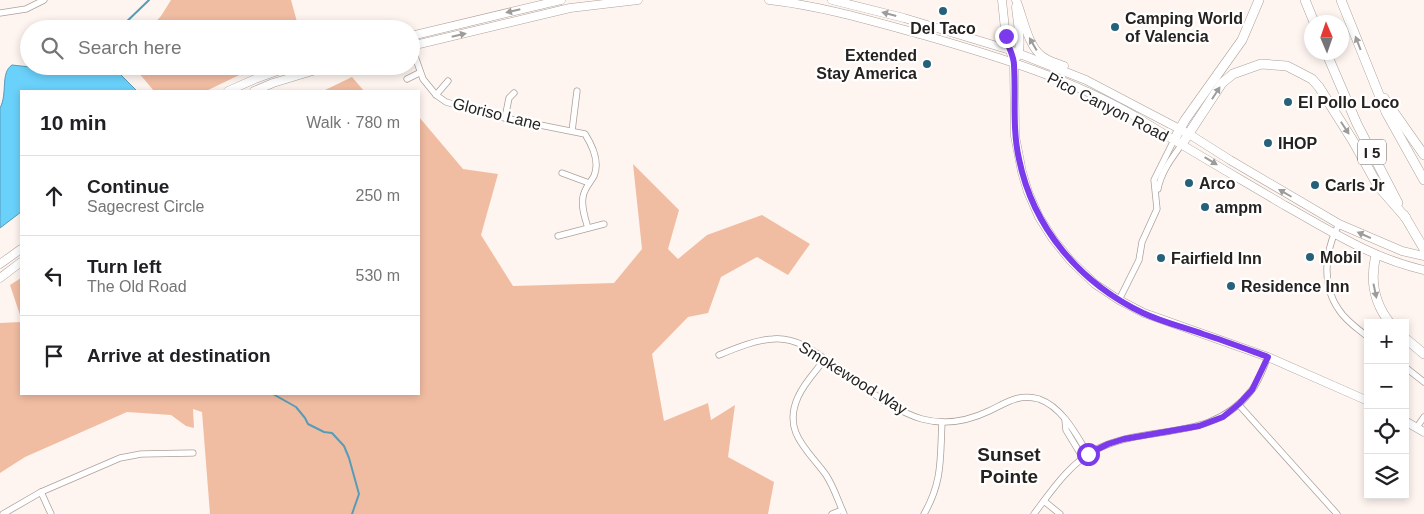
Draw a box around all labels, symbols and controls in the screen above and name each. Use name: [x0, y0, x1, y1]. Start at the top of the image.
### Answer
marker: Del Taco: [937, 5, 949, 17]
one-way arrow: [506, 7, 521, 15]
one-way arrow: [881, 10, 896, 18]
place label: Camping World of Valencia: [1125, 10, 1243, 45]
north arrow: [1304, 15, 1349, 60]
search box: [20, 20, 420, 75]
place label: Del Taco: [910, 20, 976, 37]
marker: Camping World of Valencia: [1109, 21, 1121, 33]
route end: [995, 25, 1018, 48]
one-way arrow: [451, 31, 466, 39]
icon: search: [38, 34, 66, 62]
one-way arrow: [1354, 35, 1362, 50]
text: Search here: [78, 37, 182, 58]
one-way arrow: [1028, 38, 1037, 51]
place label: Extended Stay America: [816, 47, 917, 82]
marker: Extended Stay America: [921, 58, 933, 70]
street label: Pico Canyon Road: [1045, 69, 1171, 145]
one-way arrow: [1211, 86, 1220, 100]
place label: El Pollo Loco: [1298, 94, 1400, 111]
street label: Gloriso Lane: [451, 95, 543, 133]
marker: El Pollo Loco: [1282, 96, 1294, 108]
text: 10 min: [40, 111, 107, 134]
text: Walk · 780 m: [306, 114, 400, 131]
one-way arrow: [1341, 122, 1350, 135]
place label: IHOP: [1278, 135, 1317, 152]
marker: IHOP: [1262, 137, 1274, 149]
road number: I 5: [1358, 140, 1386, 164]
one-way arrow: [1204, 157, 1217, 166]
place label: Arco: [1199, 175, 1236, 192]
text: Continue: [87, 176, 169, 197]
marker: Arco: [1183, 177, 1195, 189]
place label: Carls Jr: [1325, 177, 1385, 194]
marker: Carls Jr: [1309, 179, 1321, 191]
icon: ahead: [40, 182, 68, 210]
text: 250 m: [356, 187, 400, 204]
one-way arrow: [1278, 188, 1291, 197]
text: Sagecrest Circle: [87, 198, 204, 215]
place label: ampm: [1215, 199, 1262, 216]
marker: ampm: [1199, 201, 1211, 213]
one-way arrow: [1357, 231, 1371, 239]
place label: Mobil: [1320, 249, 1362, 266]
place label: Fairfield Inn: [1171, 250, 1262, 267]
marker: Mobil: [1304, 251, 1316, 263]
marker: Fairfield Inn: [1155, 252, 1167, 264]
text: Turn left: [87, 256, 162, 277]
icon: left: [40, 262, 68, 290]
text: 530 m: [356, 267, 400, 284]
text: The Old Road: [87, 278, 187, 295]
place label: Residence Inn: [1241, 278, 1349, 295]
marker: Residence Inn: [1225, 280, 1237, 292]
one-way arrow: [1371, 283, 1379, 298]
map controls: [1364, 319, 1409, 499]
button: +: [1364, 319, 1409, 364]
street label: Smokewood Way: [796, 338, 910, 418]
icon: arrive: [40, 342, 68, 370]
text: Arrive at destination: [87, 345, 271, 366]
button: −: [1364, 364, 1409, 409]
button: locate: [1364, 409, 1409, 454]
route start: [1077, 443, 1100, 466]
district label: Sunset Pointe: [977, 444, 1041, 487]
button: layers: [1364, 454, 1409, 499]

